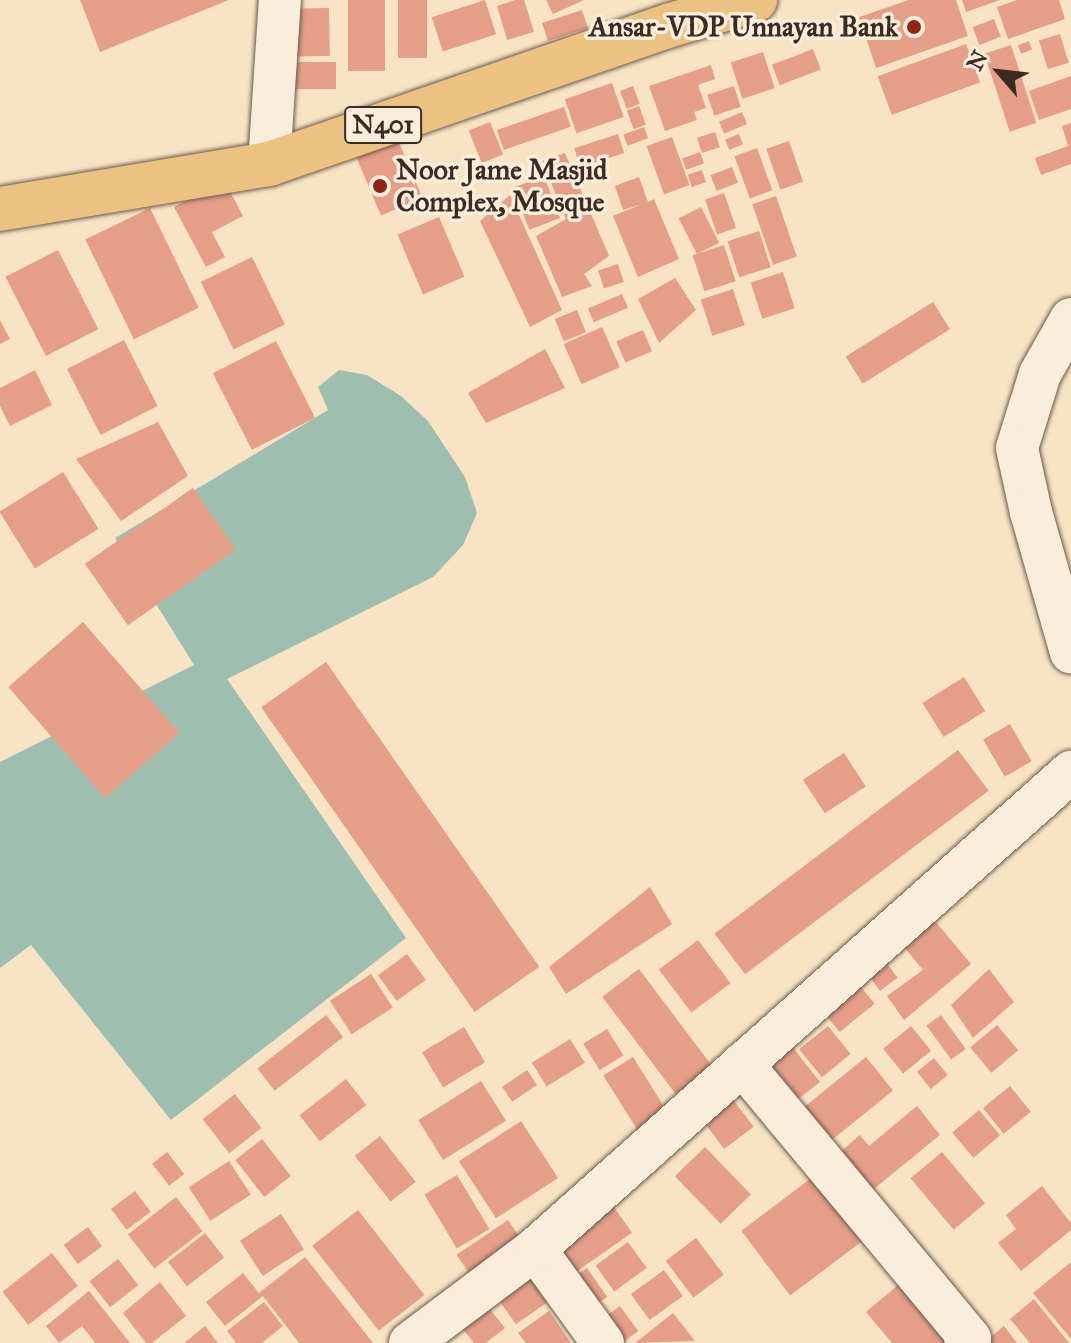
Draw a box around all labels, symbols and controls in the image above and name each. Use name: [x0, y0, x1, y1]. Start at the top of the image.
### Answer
place label: Ansar-VDP Unnayan Bank: [589, 10, 898, 44]
marker: Ansar-VDP Unnayan Bank: [905, 18, 923, 36]
north arrow: [959, 32, 1039, 112]
text: N: [961, 46, 994, 75]
road number: N401: [343, 103, 423, 147]
place label: Noor Jame Masjid Complex, Mosque: [396, 153, 607, 219]
marker: Noor Jame Masjid Complex, Mosque: [371, 177, 389, 195]

